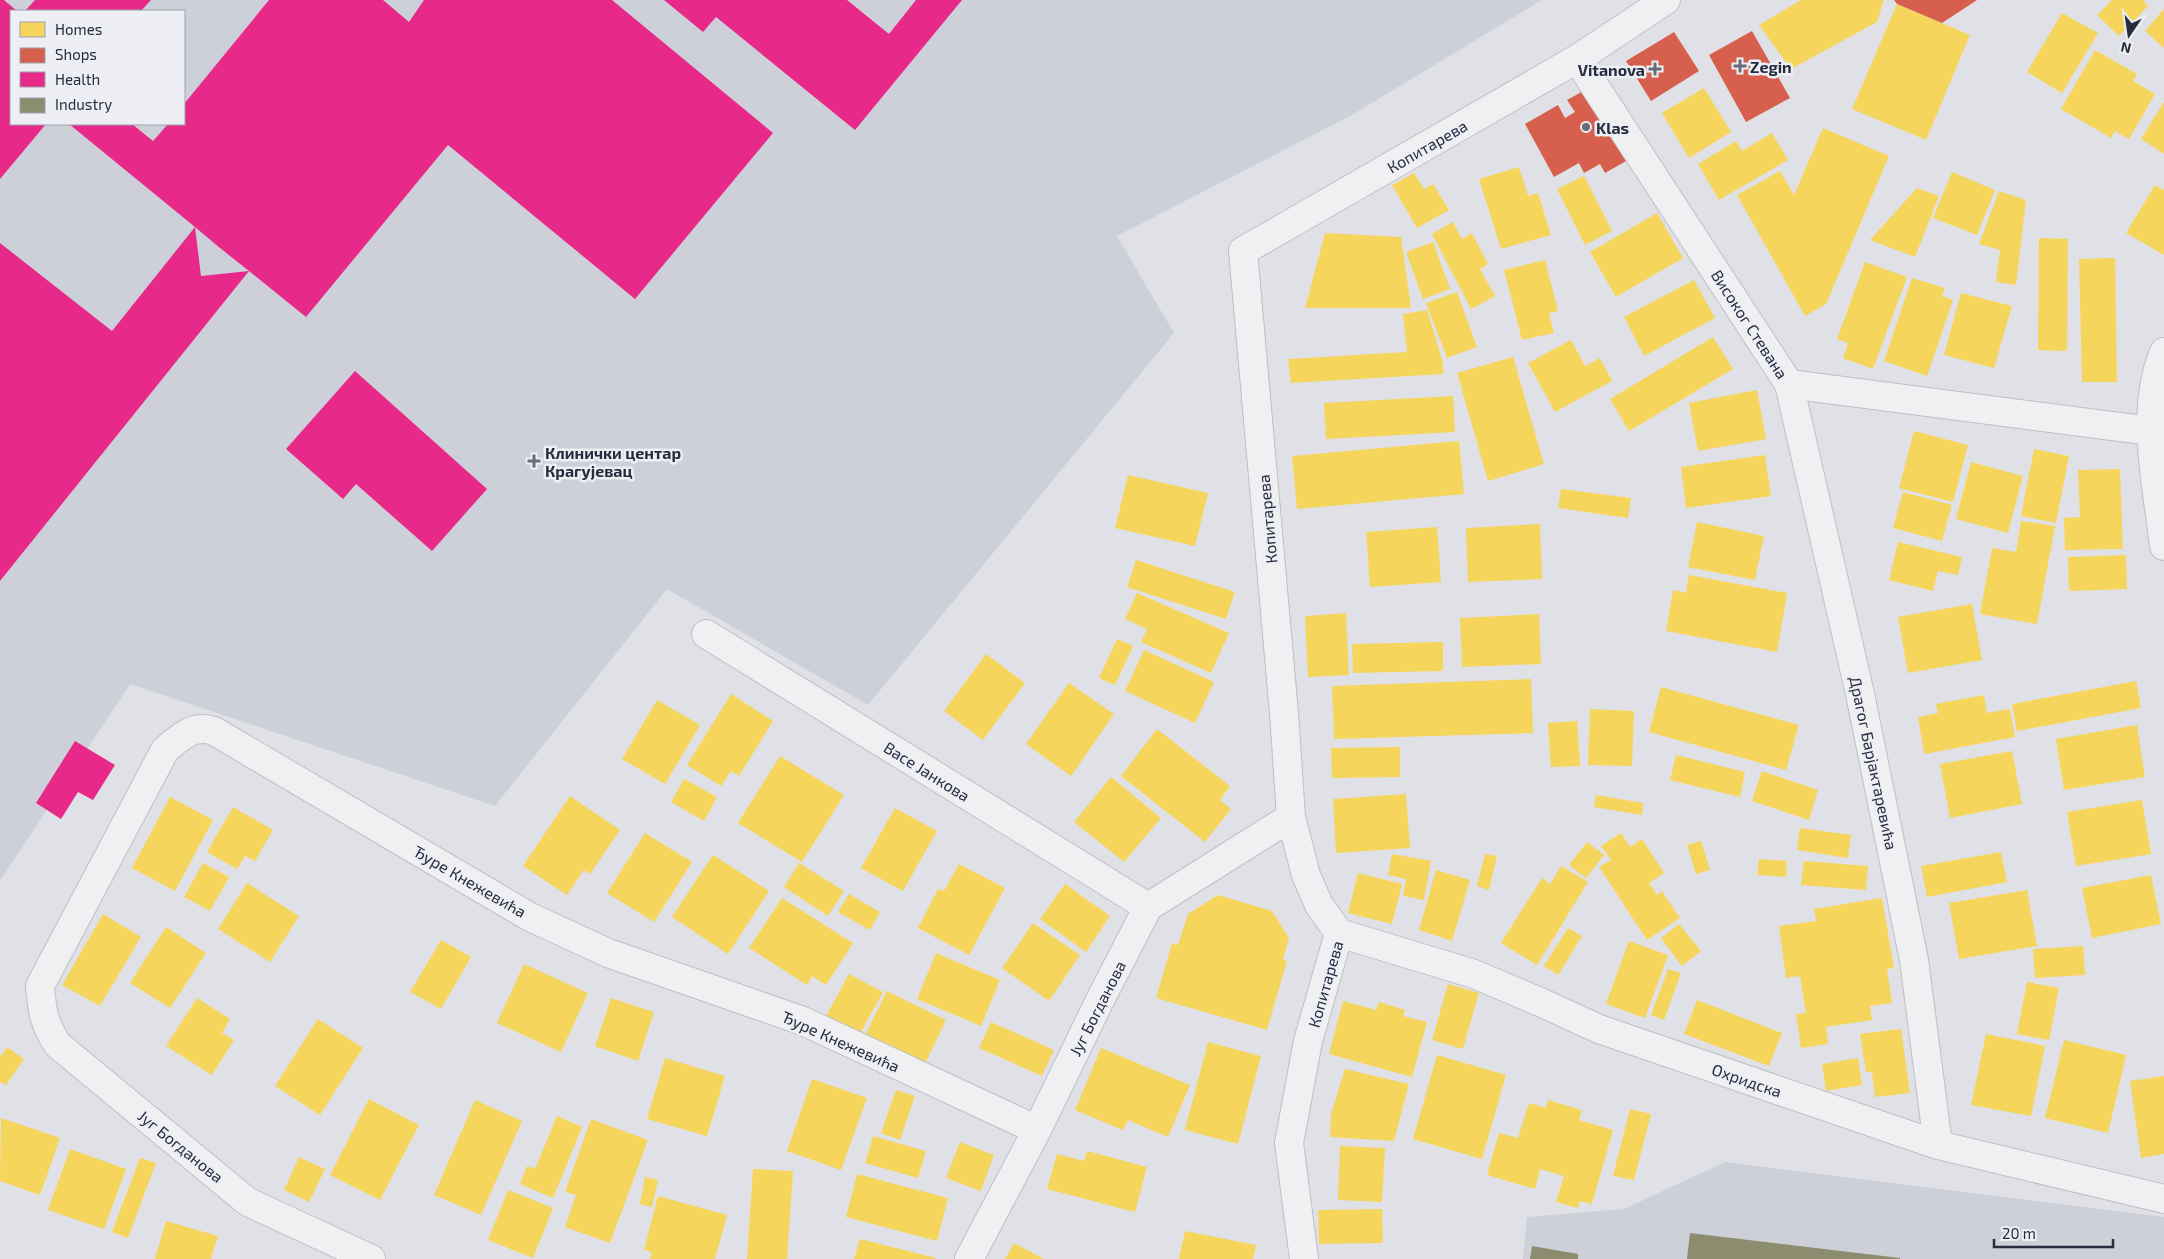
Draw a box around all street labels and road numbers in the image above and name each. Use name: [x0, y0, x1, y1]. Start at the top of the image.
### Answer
street label: Копитарева: [1383, 115, 1471, 177]
street label: Високог Стевана: [1708, 266, 1792, 382]
street label: Копитарева: [1254, 474, 1280, 564]
street label: Драгог Барјактаревића: [1845, 675, 1902, 852]
street label: Васе Јанкова: [881, 737, 973, 805]
street label: Ђуре Кнежевића: [410, 841, 530, 922]
street label: Копитарева: [1304, 938, 1346, 1030]
street label: Југ Богданова: [1065, 957, 1130, 1059]
street label: Ђуре Кнежевића: [779, 1006, 903, 1076]
street label: Охридска: [1710, 1059, 1784, 1101]
street label: Југ Богданова: [134, 1106, 227, 1187]

